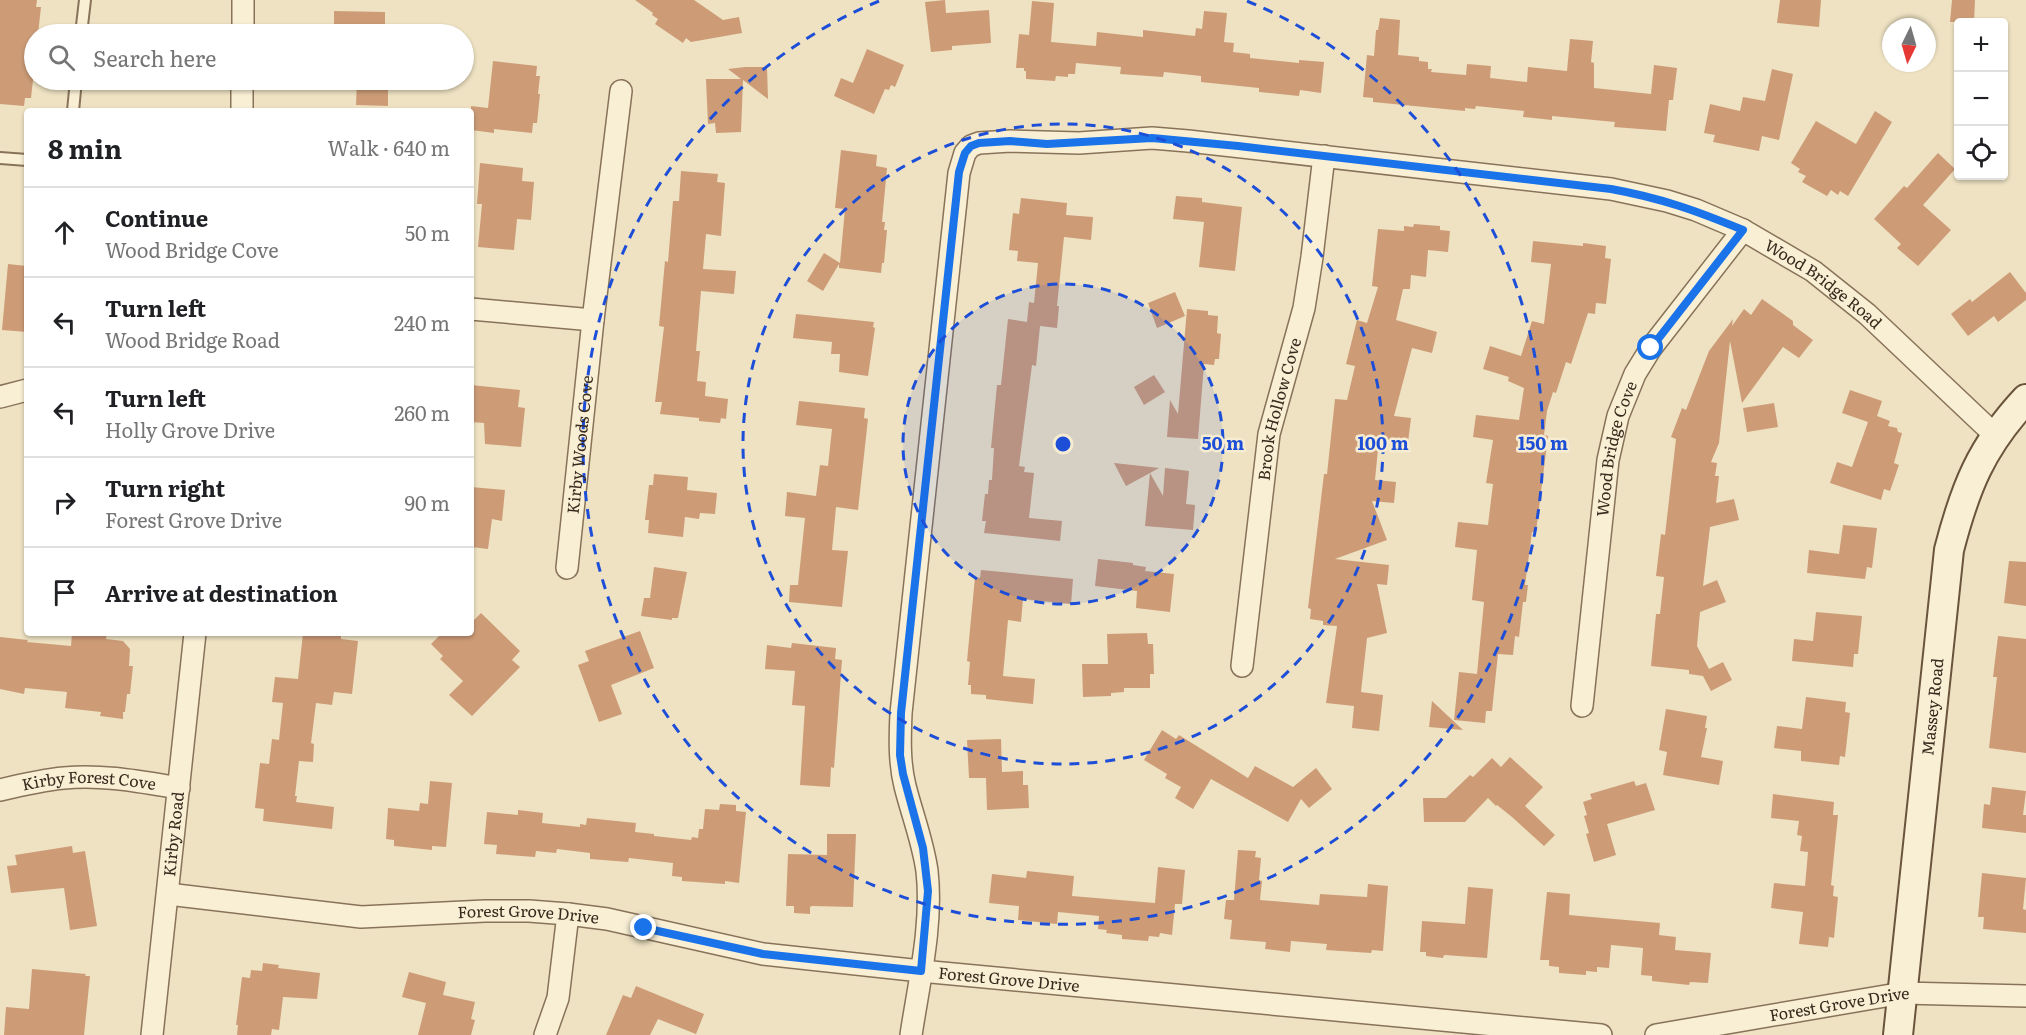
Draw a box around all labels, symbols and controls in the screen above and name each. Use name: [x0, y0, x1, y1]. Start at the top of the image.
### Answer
north arrow: [1882, 18, 1936, 72]
map controls: [1954, 18, 2008, 180]
button: +: [1954, 18, 2008, 72]
search box: [24, 24, 474, 90]
icon: search: [45, 41, 78, 74]
text: Search here: [93, 41, 216, 74]
button: −: [1954, 72, 2008, 126]
button: locate: [1954, 126, 2008, 180]
text: 8 min: [48, 128, 122, 167]
text: Walk · 640 m: [327, 132, 450, 162]
text: Continue: [105, 201, 208, 234]
icon: ahead: [48, 216, 81, 249]
text: 50 m: [405, 217, 450, 247]
street label: Wood Bridge Road: [1761, 232, 1888, 334]
text: Wood Bridge Cove: [105, 234, 279, 264]
text: Turn left: [105, 291, 206, 324]
icon: left: [48, 306, 81, 339]
text: 240 m: [394, 307, 450, 337]
text: Wood Bridge Road: [105, 324, 280, 354]
route start: [1637, 334, 1663, 360]
street label: Brook Hollow Cove: [1251, 335, 1306, 482]
street label: Kirby Woods Cove: [560, 374, 598, 515]
street label: Wood Bridge Cove: [1589, 377, 1642, 518]
text: Turn left: [105, 381, 206, 414]
icon: left: [48, 396, 81, 429]
text: 260 m: [394, 397, 450, 427]
text: Holly Grove Drive: [105, 414, 275, 444]
text: 50 m: [1202, 429, 1244, 456]
text: 100 m: [1357, 429, 1409, 456]
text: 150 m: [1518, 429, 1568, 456]
centre of rings: [1053, 434, 1073, 454]
text: Turn right: [105, 471, 225, 504]
icon: right: [48, 486, 81, 519]
text: 90 m: [405, 487, 450, 517]
text: Forest Grove Drive: [105, 504, 282, 534]
icon: arrive: [48, 576, 81, 609]
text: Arrive at destination: [105, 576, 338, 609]
street label: Massey Road: [1914, 657, 1949, 757]
street label: Kirby Forest Cove: [19, 764, 158, 796]
street label: Kirby Road: [156, 790, 189, 878]
street label: Forest Grove Drive: [457, 898, 601, 929]
route end: [630, 914, 656, 940]
street label: Forest Grove Drive: [937, 960, 1081, 997]
street label: Forest Grove Drive: [1767, 980, 1910, 1027]

